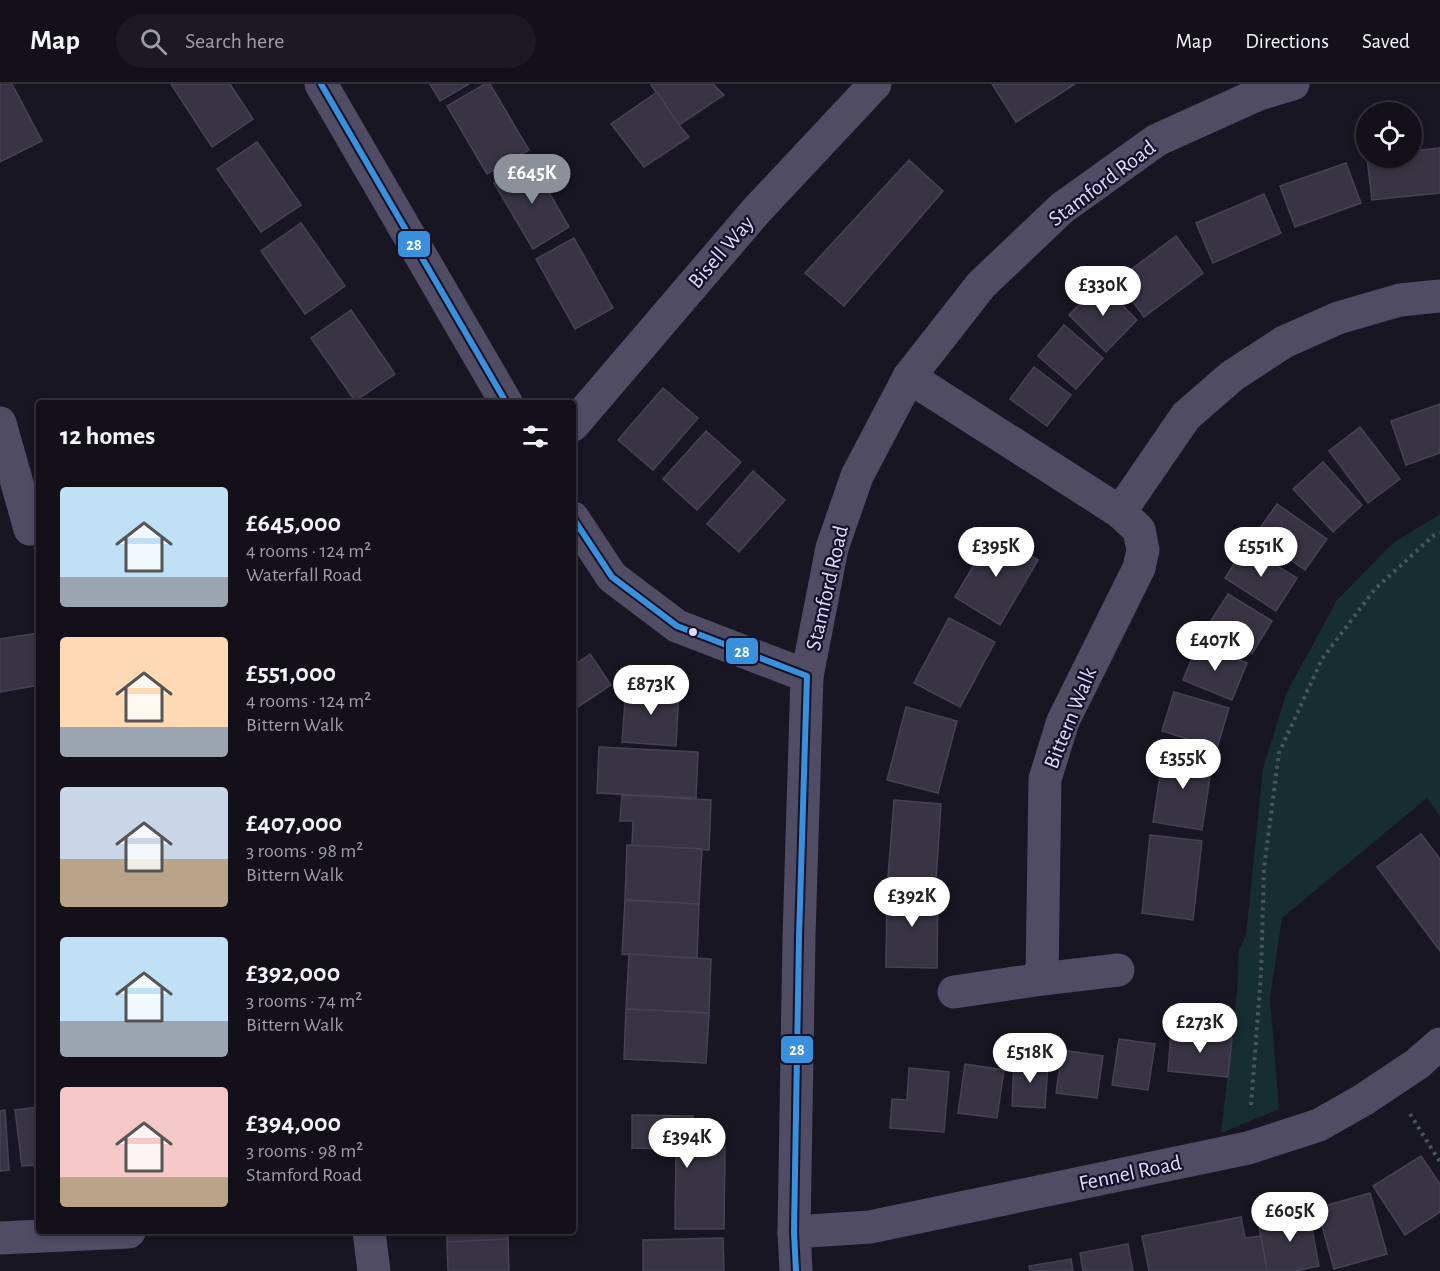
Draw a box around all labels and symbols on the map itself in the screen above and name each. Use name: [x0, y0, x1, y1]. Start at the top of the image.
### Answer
street label: Stamford Road: [1044, 136, 1160, 230]
pin: £645K: [490, 154, 574, 205]
street label: Bisell Way: [684, 211, 758, 292]
line badge: 28: [397, 230, 431, 258]
text: 28: [406, 237, 422, 253]
pin: £330K: [1061, 266, 1145, 317]
street label: Stamford Road: [802, 523, 852, 653]
pin: £395K: [954, 527, 1038, 578]
pin: £551K: [1219, 527, 1303, 578]
pin: £407K: [1173, 621, 1257, 672]
unlabelled marker: [687, 626, 699, 638]
line badge: 28: [725, 637, 759, 665]
text: 28: [734, 644, 750, 660]
street label: Bittern Walk: [1040, 664, 1100, 772]
pin: £873K: [609, 665, 693, 716]
pin: £355K: [1141, 739, 1225, 790]
pin: £392K: [870, 877, 954, 928]
pin: £273K: [1158, 1003, 1242, 1054]
pin: £518K: [988, 1033, 1072, 1084]
line badge: 28: [780, 1035, 814, 1064]
text: 28: [789, 1042, 805, 1058]
pin: £394K: [645, 1118, 729, 1169]
street label: Fennel Road: [1077, 1151, 1183, 1195]
pin: £605K: [1248, 1192, 1332, 1243]

